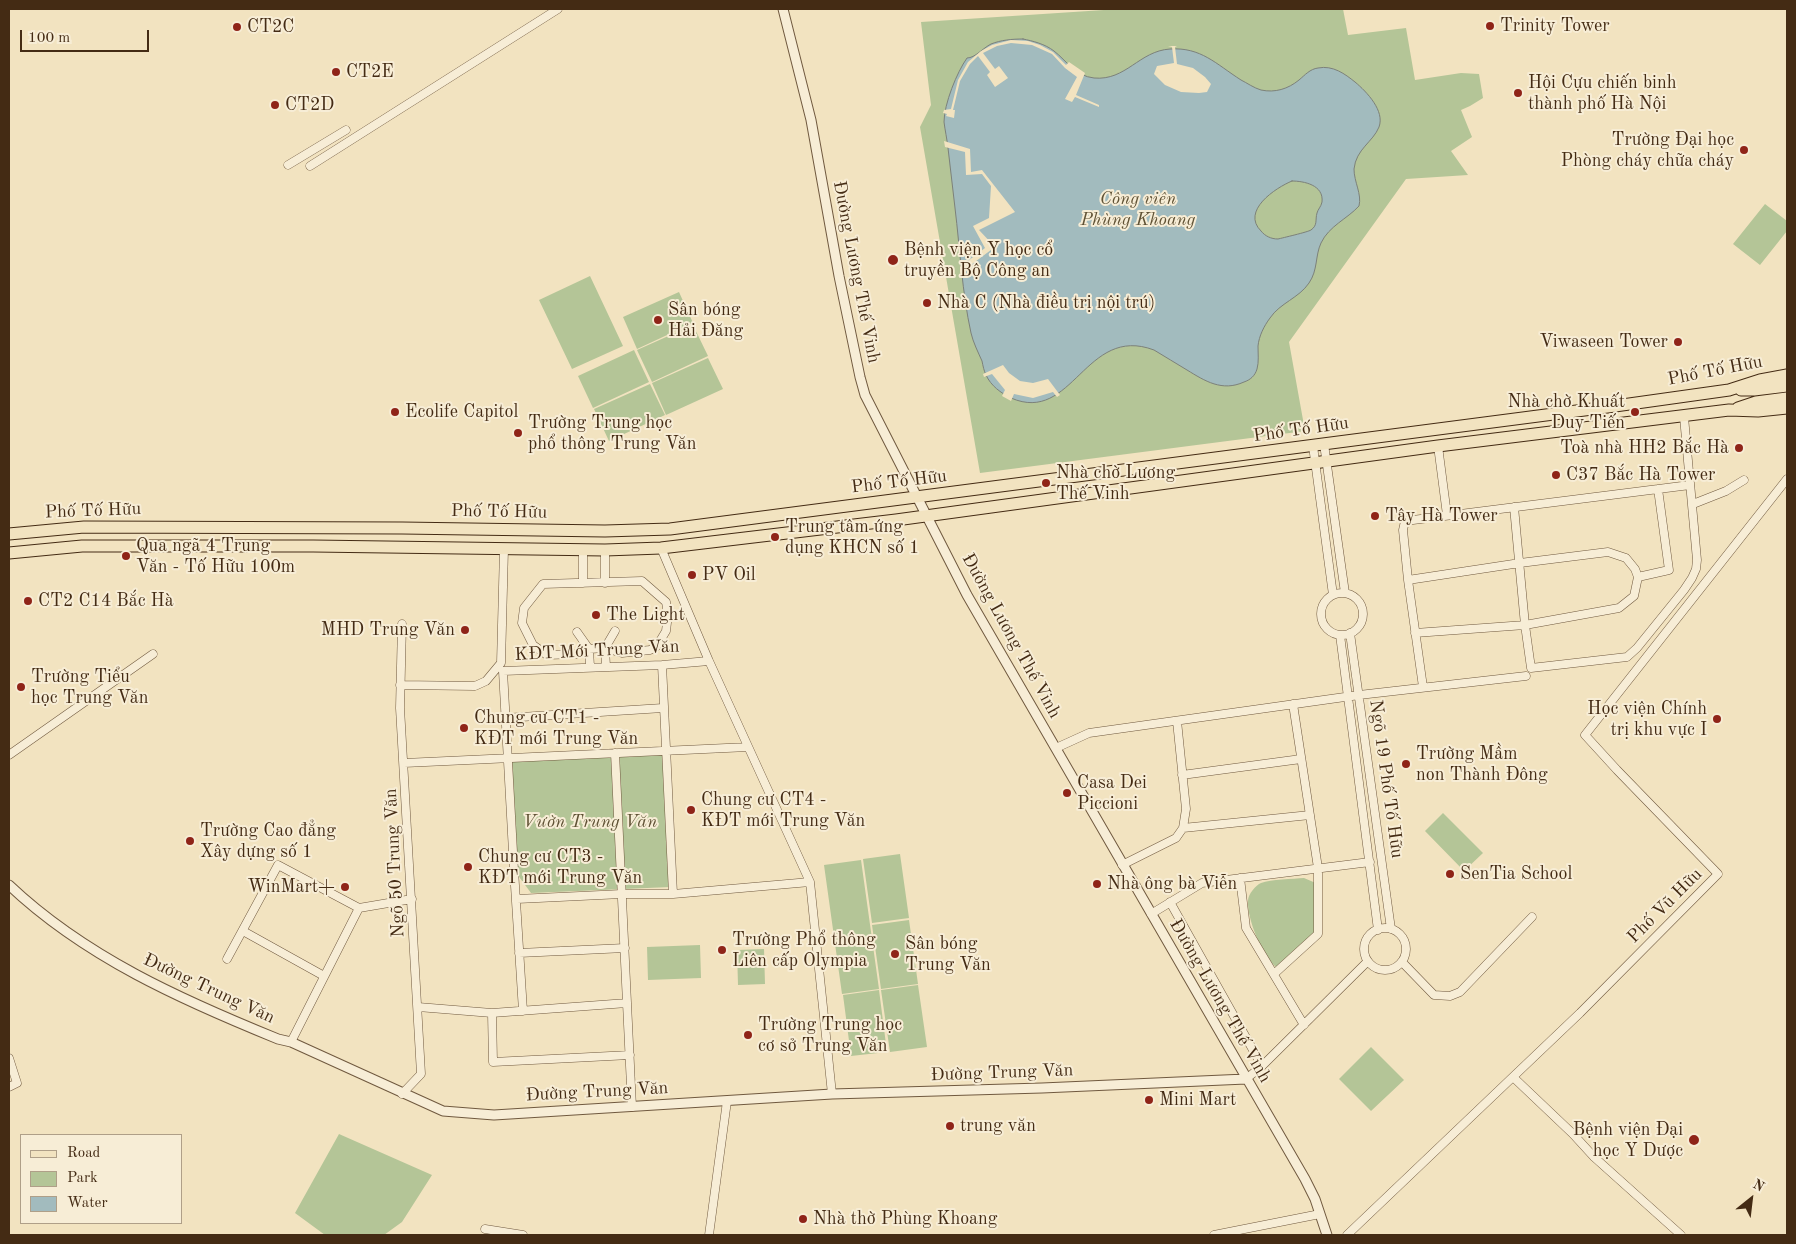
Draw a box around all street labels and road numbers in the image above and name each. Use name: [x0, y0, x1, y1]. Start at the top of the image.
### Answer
street label: Đường Lương Thế Vinh: [828, 179, 884, 365]
street label: Phố Tố Hữu: [1666, 351, 1764, 391]
street label: Phố Tố Hữu: [1252, 413, 1350, 447]
street label: Phố Tố Hữu: [850, 465, 948, 499]
street label: Phố Tố Hữu: [45, 499, 141, 523]
street label: Phố Tố Hữu: [451, 500, 547, 524]
street label: Đường Lương Thế Vinh: [957, 550, 1065, 722]
street label: KĐT Mới Trung Văn: [514, 636, 680, 666]
street label: Ngõ 19 Phố Tố Hữu: [1364, 698, 1408, 860]
street label: Ngõ 50 Trung Văn: [380, 788, 410, 938]
street label: Phố Vũ Hữu: [1623, 864, 1707, 948]
street label: Đường Lương Thế Vinh: [1164, 915, 1276, 1087]
street label: Đường Trung Văn: [140, 949, 278, 1029]
street label: Đường Trung Văn: [930, 1060, 1074, 1086]
street label: Đường Trung Văn: [525, 1077, 669, 1107]

